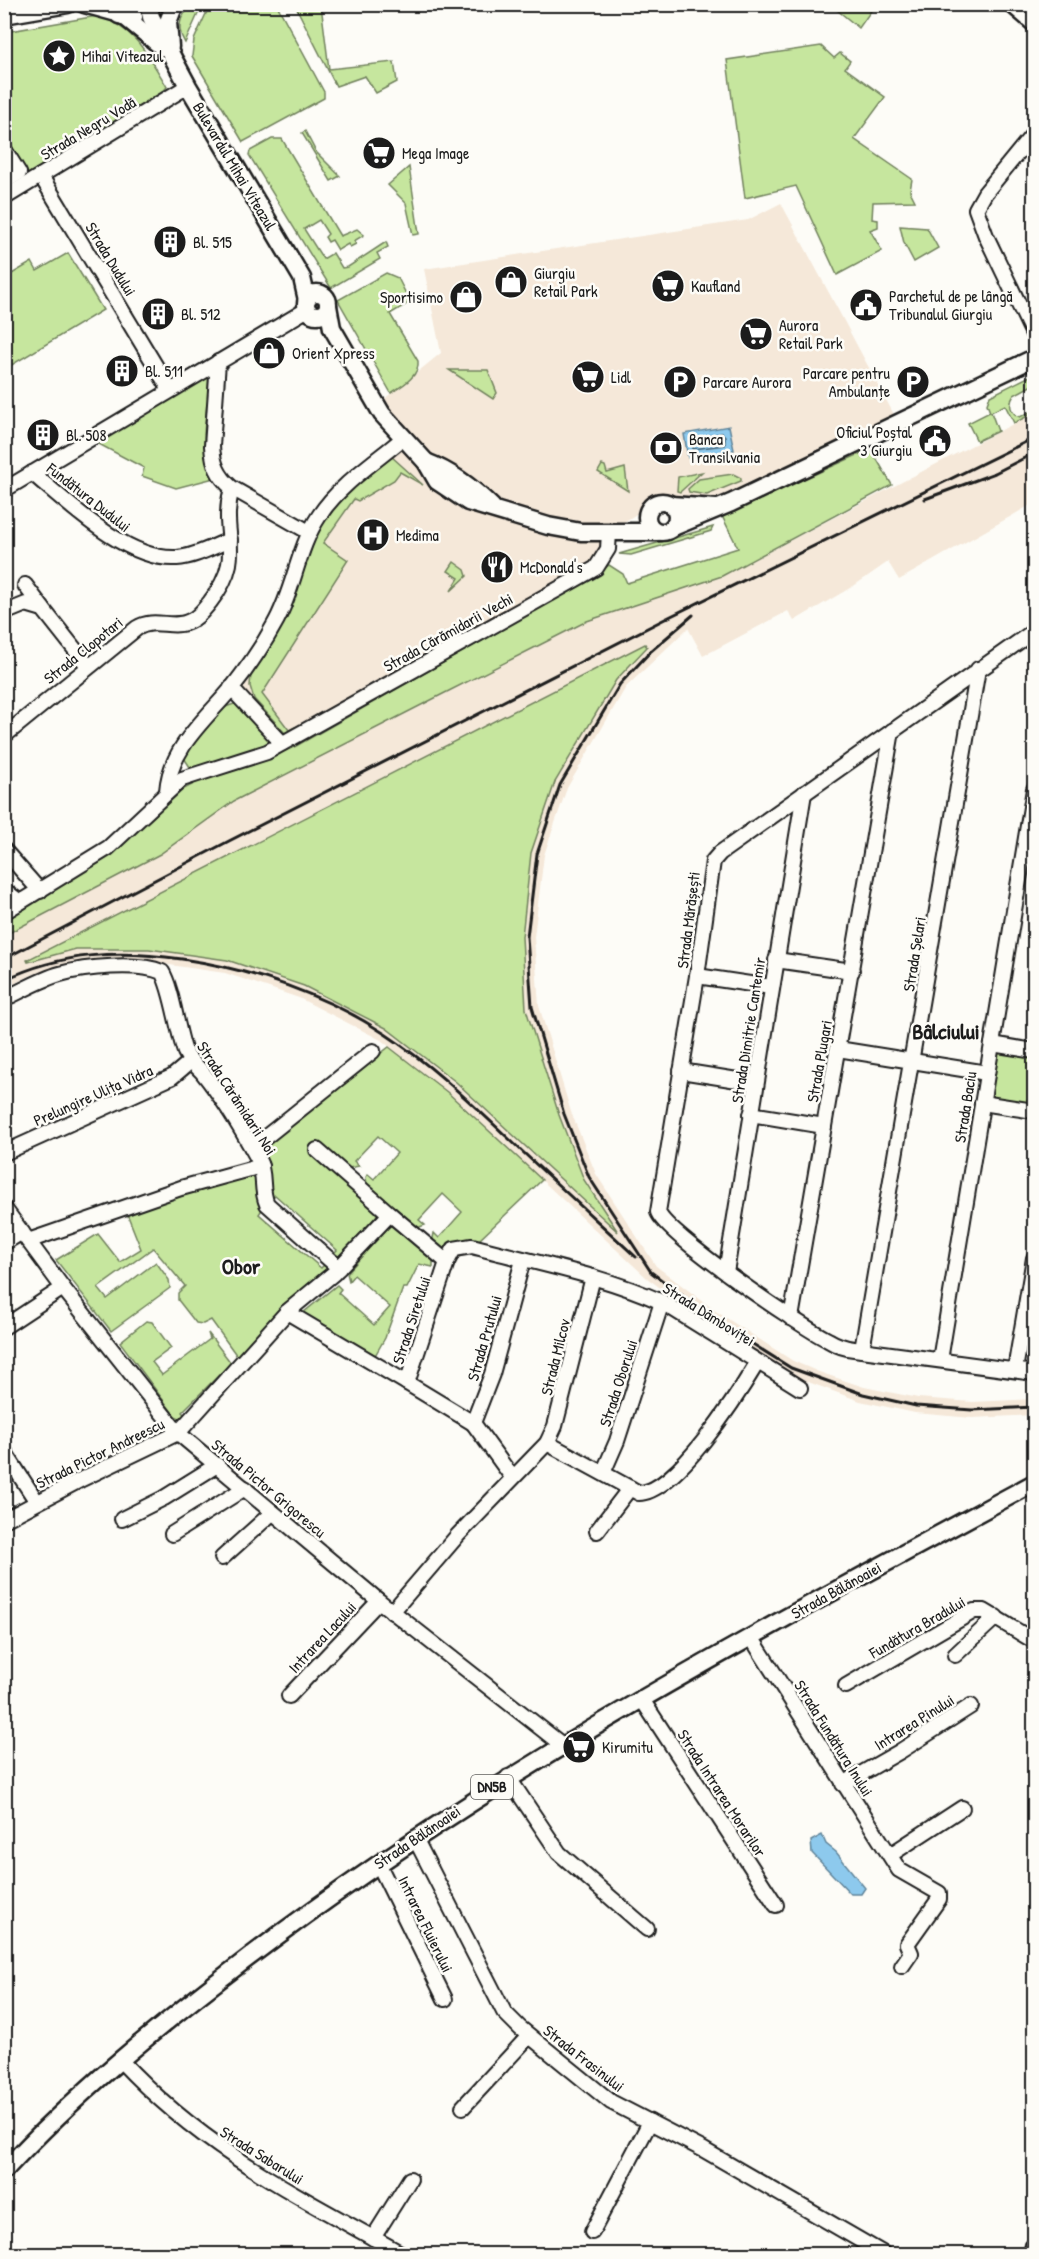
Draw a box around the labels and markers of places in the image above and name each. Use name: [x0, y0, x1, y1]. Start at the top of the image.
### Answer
place icon: Mihai Viteazul: [41, 38, 77, 74]
place label: Mihai Viteazul: [82, 45, 164, 67]
supermarket icon: Mega Image: [361, 135, 397, 171]
place label: Mega Image: [402, 142, 470, 164]
building icon: Bl. 515: [152, 224, 188, 260]
place label: Bl. 515: [193, 231, 232, 253]
place label: Giurgiu Retail Park: [534, 262, 598, 302]
shop icon: Giurgiu Retail Park: [493, 264, 529, 300]
supermarket icon: Kaufland: [650, 268, 686, 304]
place label: Kaufland: [691, 275, 740, 297]
shop icon: Sportisimo: [448, 279, 484, 315]
place label: Parchetul de pe lângă Tribunalul Giurgiu: [889, 285, 1013, 325]
place label: Sportisimo: [380, 286, 444, 308]
public building icon: Parchetul de pe lângă Tribunalul Giurgiu: [848, 287, 884, 323]
building icon: Bl. 512: [140, 296, 176, 332]
place label: Bl. 512: [181, 303, 221, 325]
place label: Aurora Retail Park: [779, 314, 843, 354]
supermarket icon: Aurora Retail Park: [738, 316, 774, 352]
shop icon: Orient Xpress: [251, 335, 287, 371]
place label: Orient Xpress: [292, 342, 375, 364]
building icon: Bl. 511: [104, 353, 140, 389]
supermarket icon: Lidl: [570, 359, 606, 395]
place label: Bl. 511: [145, 360, 183, 382]
place label: Parcare pentru Ambulanțe: [803, 362, 891, 402]
parking icon: Parcare Aurora: [662, 364, 698, 400]
parking icon: Parcare pentru Ambulanțe: [895, 364, 931, 400]
place label: Lidl: [611, 366, 632, 388]
place label: Parcare Aurora: [703, 371, 791, 393]
building icon: Bl. 508: [25, 417, 61, 453]
place label: Oficiul Poștal 3 Giurgiu: [836, 421, 913, 461]
public building icon: Oficiul Poștal 3 Giurgiu: [917, 423, 953, 459]
place label: Bl. 508: [66, 424, 106, 446]
place label: Banca Transilvania: [689, 428, 760, 468]
bank icon: Banca Transilvania: [648, 430, 684, 466]
hospital icon: Medima: [355, 517, 391, 553]
place label: Medima: [396, 524, 439, 546]
restaurant icon: McDonald's: [479, 549, 515, 585]
place label: McDonald's: [520, 556, 583, 578]
supermarket icon: Kirumitu: [561, 1729, 597, 1765]
place label: Kirumitu: [602, 1736, 653, 1758]

